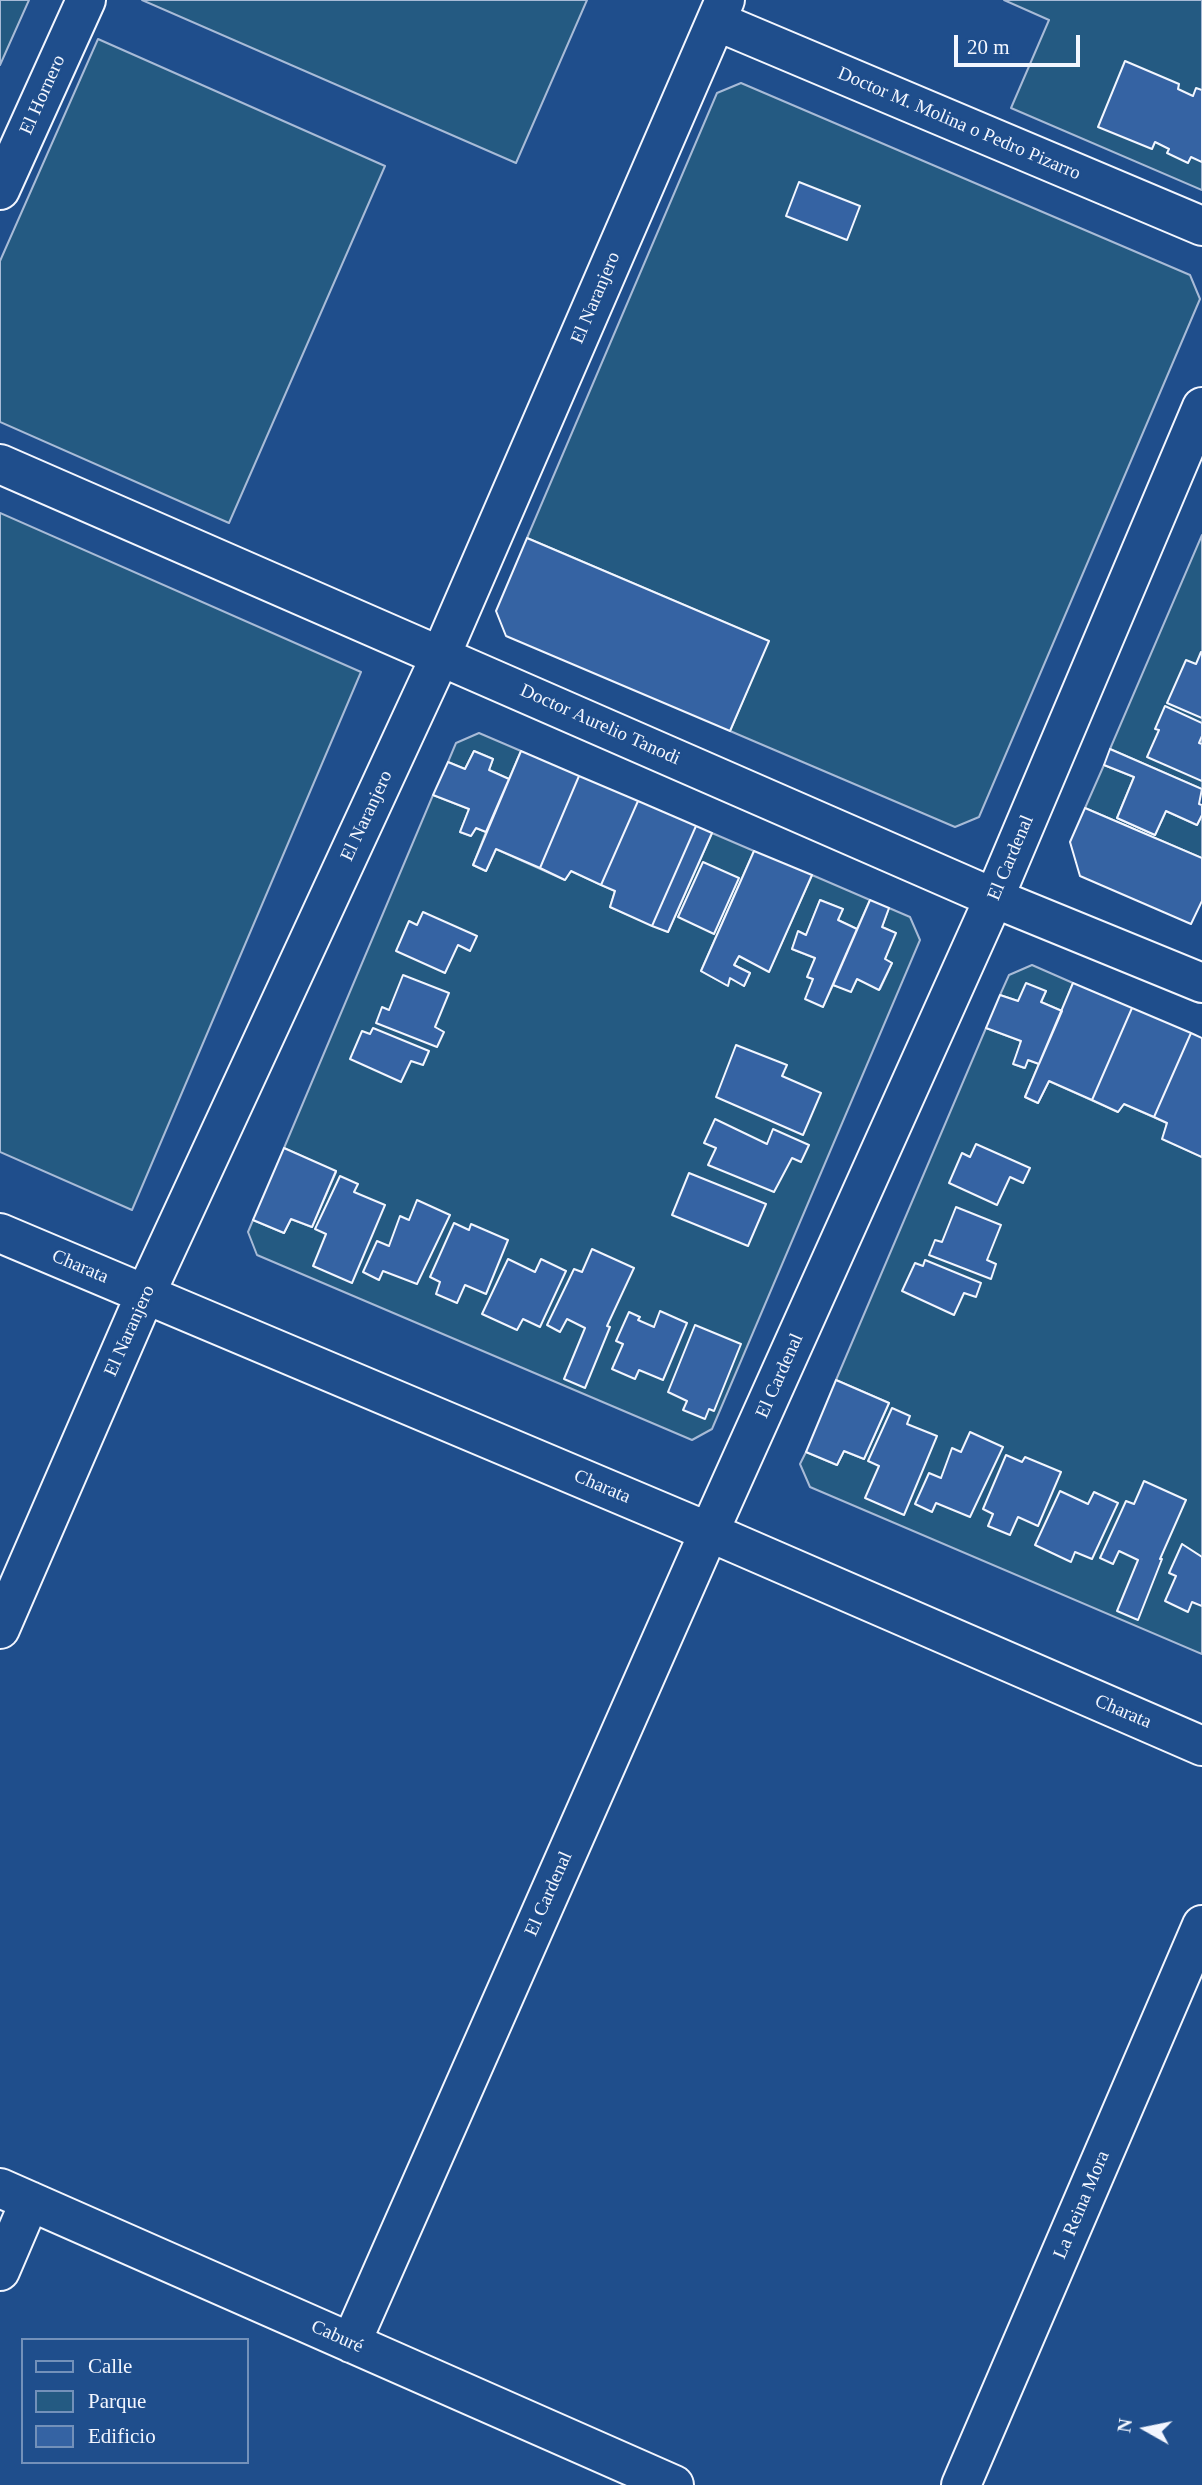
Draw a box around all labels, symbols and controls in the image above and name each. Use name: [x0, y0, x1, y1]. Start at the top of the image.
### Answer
scale bar: [957, 21, 1083, 65]
text: 20 m: [967, 35, 1010, 59]
street label: El Hornero: [15, 52, 71, 138]
street label: Doctor M. Molina o Pedro Pizarro: [834, 62, 1084, 186]
street label: El Naranjero: [566, 249, 626, 347]
street label: Doctor Aurelio Tanodi: [516, 679, 684, 771]
street label: El Naranjero: [336, 767, 398, 865]
street label: El Cardenal: [983, 812, 1039, 904]
street label: Charata: [48, 1245, 112, 1289]
street label: El Naranjero: [100, 1282, 160, 1380]
street label: El Cardenal: [751, 1330, 809, 1422]
street label: Charata: [570, 1465, 634, 1509]
street label: Charata: [1091, 1690, 1155, 1734]
street label: El Cardenal: [520, 1848, 578, 1940]
street label: La Reina Mora: [1049, 2148, 1115, 2262]
street label: Caburé: [307, 2315, 367, 2359]
legend: [21, 2338, 248, 2464]
text: Calle: [88, 2354, 132, 2378]
text: Parque: [88, 2389, 146, 2413]
north arrow: [1111, 2394, 1181, 2464]
text: N: [1113, 2417, 1136, 2434]
text: Edificio: [88, 2424, 156, 2448]

